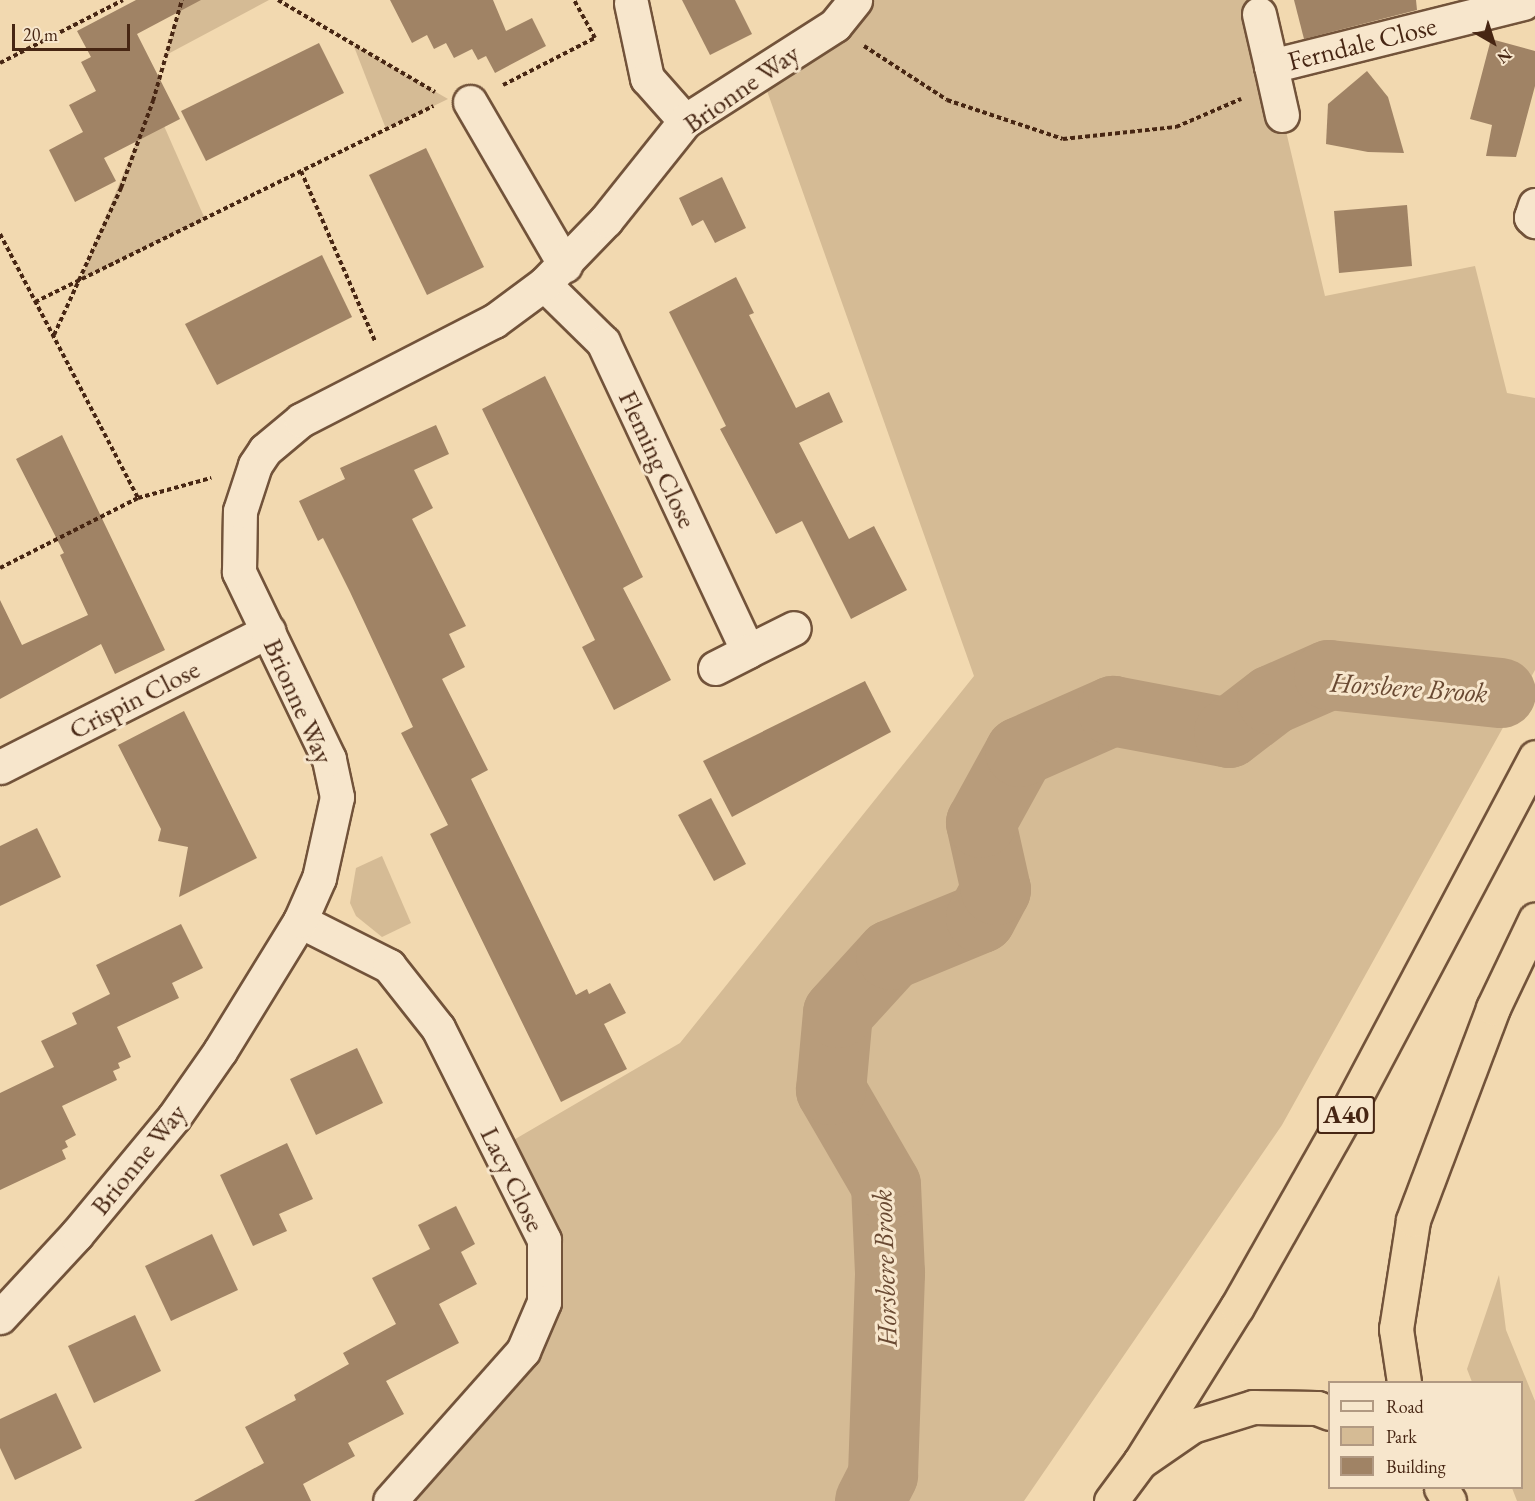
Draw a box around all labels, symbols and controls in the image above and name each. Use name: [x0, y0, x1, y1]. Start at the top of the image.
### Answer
street label: Ferndale Close: [1284, 9, 1440, 77]
scale bar: [15, 12, 134, 50]
north arrow: [1463, 12, 1523, 72]
text: 20 m: [23, 23, 58, 46]
street label: Brionne Way: [677, 36, 805, 140]
text: N: [1493, 44, 1516, 69]
street label: Fleming Close: [612, 385, 704, 533]
street label: Brionne Way: [257, 633, 341, 769]
street label: Crispin Close: [63, 652, 205, 746]
water label: Horsbere Brook: [1329, 665, 1489, 709]
road number: A40: [1316, 1092, 1376, 1138]
street label: Brionne Way: [83, 1097, 193, 1221]
street label: Lacy Close: [474, 1121, 552, 1237]
water label: Horsbere Brook: [864, 1189, 904, 1347]
legend: [1328, 1381, 1523, 1489]
text: Road: [1386, 1395, 1424, 1418]
text: Park: [1386, 1425, 1417, 1448]
text: Building: [1386, 1455, 1446, 1478]

